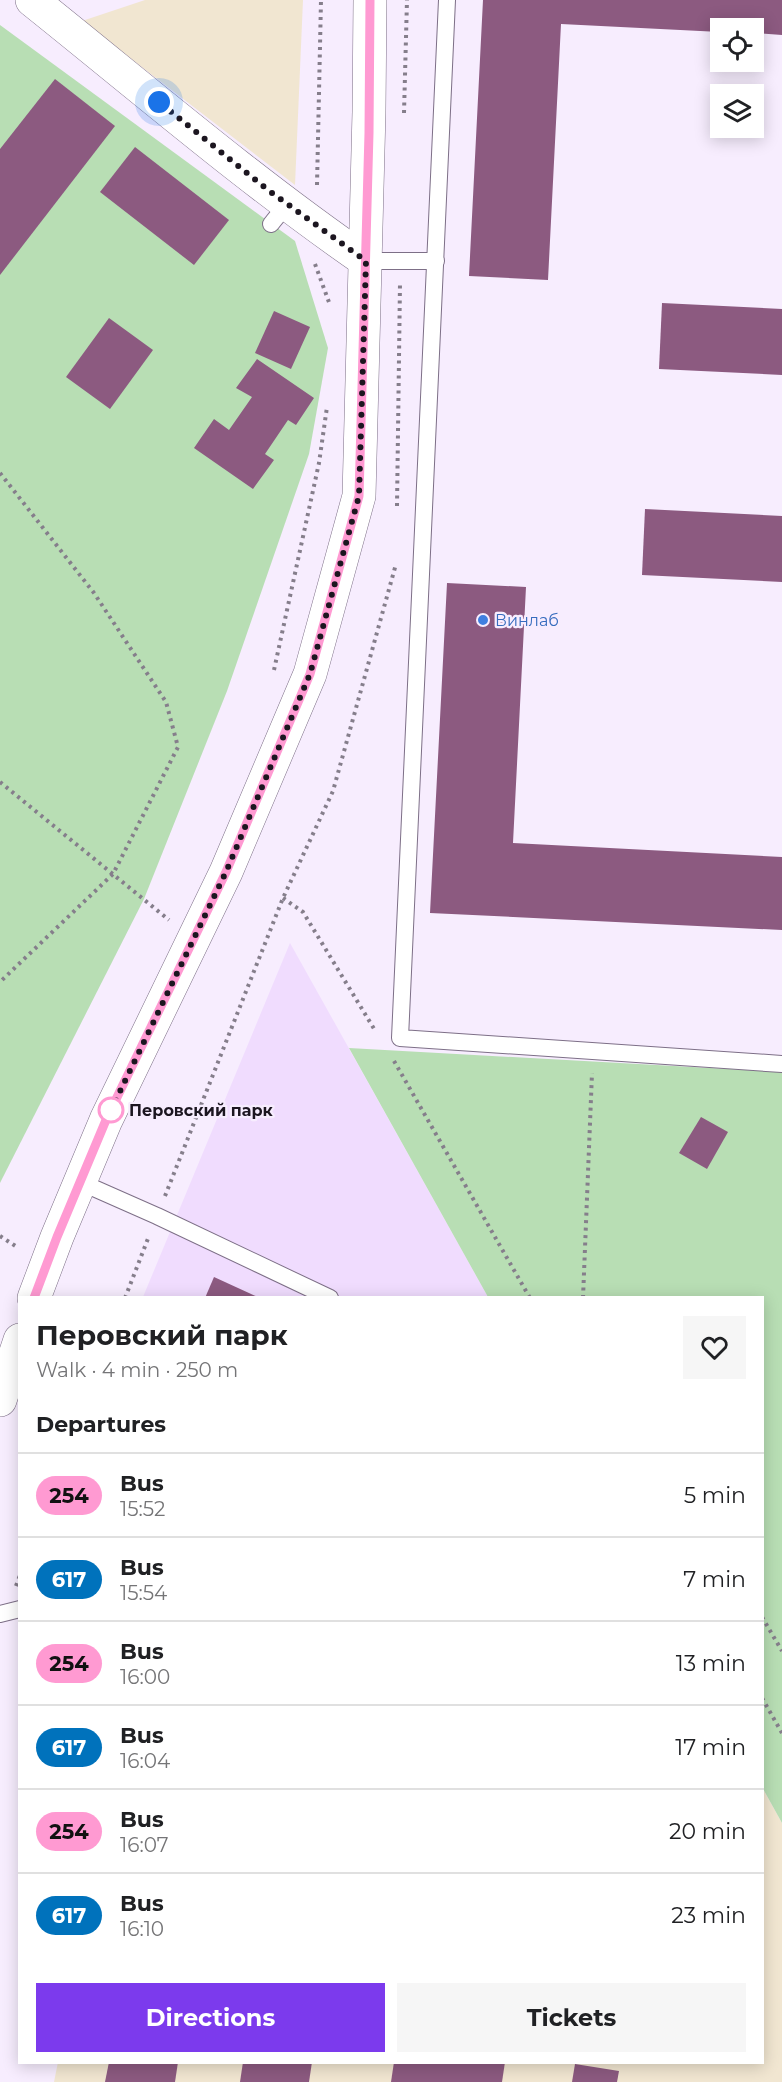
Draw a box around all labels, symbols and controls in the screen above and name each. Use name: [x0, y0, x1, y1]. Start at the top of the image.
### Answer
map controls: [710, 18, 764, 138]
button: locate: [710, 18, 764, 72]
button: layers: [710, 84, 764, 138]
your location: [144, 87, 174, 117]
place label: Винлаб: [495, 611, 559, 630]
marker: Винлаб: [476, 613, 490, 627]
marker: Перовский парк: [98, 1097, 124, 1123]
place label: Перовский парк: [129, 1101, 274, 1120]
button: heart: [683, 1316, 746, 1379]
text: Перовский парк: [36, 1318, 288, 1352]
text: Walk · 4 min · 250 m: [36, 1358, 238, 1382]
text: Departures: [36, 1411, 166, 1438]
text: Bus: [120, 1470, 164, 1497]
text: 5 min: [684, 1482, 746, 1509]
text: 254: [49, 1483, 89, 1508]
text: 15:52: [120, 1497, 165, 1521]
text: Bus: [120, 1554, 164, 1581]
text: 7 min: [683, 1566, 746, 1593]
text: 617: [52, 1567, 86, 1592]
text: 15:54: [120, 1581, 167, 1605]
text: Bus: [120, 1638, 164, 1665]
text: 13 min: [676, 1650, 746, 1677]
text: 254: [49, 1651, 89, 1676]
text: 16:00: [120, 1665, 170, 1689]
text: Bus: [120, 1722, 164, 1749]
text: 17 min: [675, 1734, 746, 1761]
text: 617: [52, 1735, 86, 1760]
text: 16:04: [120, 1749, 170, 1773]
text: Bus: [120, 1806, 164, 1833]
text: 20 min: [669, 1818, 746, 1845]
text: 254: [49, 1819, 89, 1844]
text: 16:07: [120, 1833, 169, 1857]
text: Bus: [120, 1890, 164, 1917]
text: 23 min: [671, 1902, 746, 1929]
text: 617: [52, 1903, 86, 1928]
text: 16:10: [120, 1917, 164, 1941]
button: Directions: [36, 1983, 385, 2052]
button: Tickets: [397, 1983, 746, 2052]

